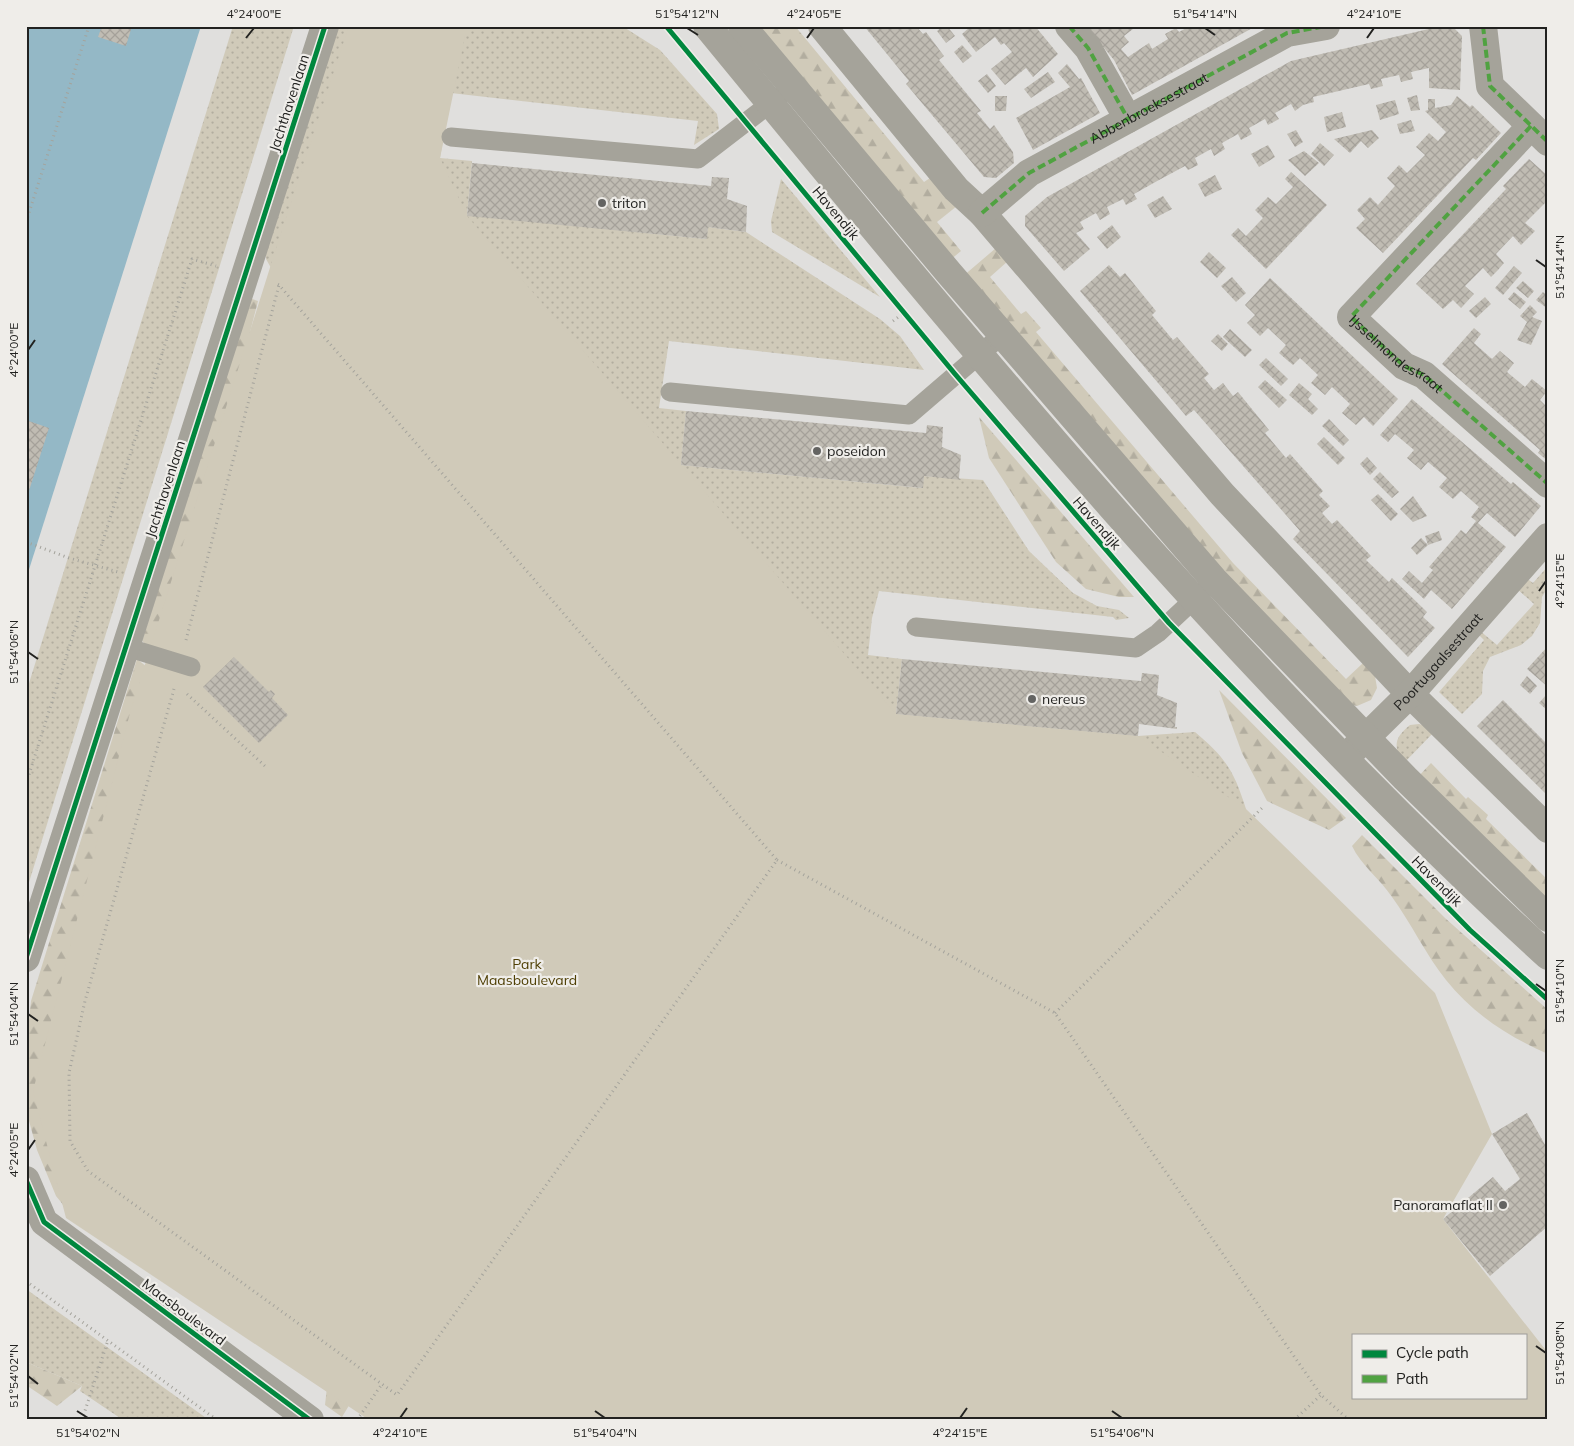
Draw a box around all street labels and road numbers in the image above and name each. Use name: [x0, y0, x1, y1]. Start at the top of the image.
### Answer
street label: Jachthavenlaan: [265, 52, 313, 154]
street label: Abbenbroeksestraat: [1086, 69, 1211, 147]
street label: Havendijk: [808, 183, 864, 244]
street label: IJsselmondestraat: [1345, 311, 1447, 397]
street label: Jachthavenlaan: [141, 438, 189, 540]
street label: Havendijk: [1069, 493, 1125, 554]
street label: Poortugaalsestraat: [1390, 609, 1486, 714]
street label: Havendijk: [1408, 852, 1467, 911]
street label: Maasboulevard: [139, 1275, 229, 1349]

